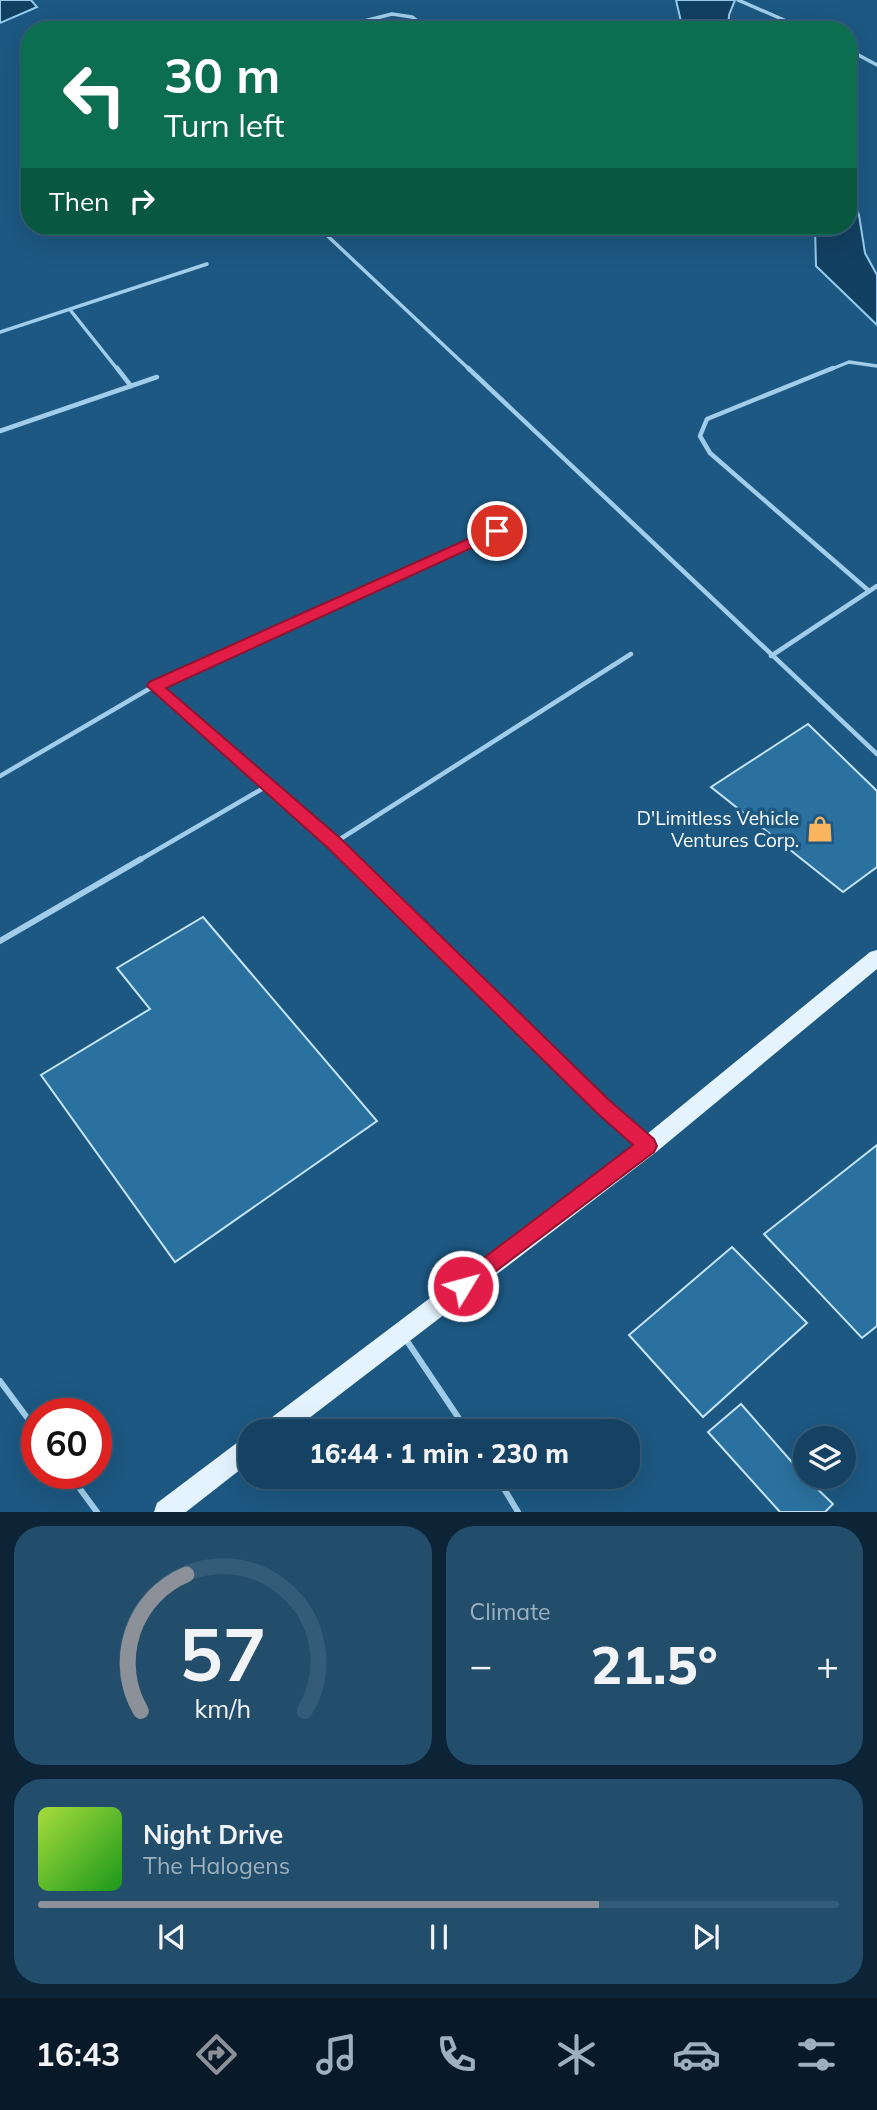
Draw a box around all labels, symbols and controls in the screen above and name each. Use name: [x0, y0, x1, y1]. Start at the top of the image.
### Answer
text: 30 m: [164, 44, 280, 105]
icon: left: [49, 49, 140, 140]
text: Turn left: [164, 105, 284, 145]
icon: right: [123, 182, 161, 220]
text: Then: [49, 185, 109, 218]
pin: [467, 501, 527, 561]
icon: arrive: [478, 512, 516, 550]
place label: D'Limitless Vehicle Ventures Corp.: [637, 806, 799, 852]
shop icon: D'Limitless Vehicle Ventures Corp.: [805, 814, 835, 844]
position arrow: [426, 1249, 500, 1323]
speed limit sign: 60: [21, 1398, 112, 1489]
map controls: [793, 1426, 856, 1489]
button: layers: [793, 1426, 856, 1489]
text: 16:44 · 1 min · 230 m: [309, 1437, 569, 1470]
text: Climate: [470, 1597, 551, 1626]
text: 57: [179, 1609, 266, 1700]
text: 21.5°: [591, 1632, 718, 1697]
text: −: [470, 1641, 492, 1689]
text: +: [816, 1641, 839, 1689]
text: km/h: [194, 1693, 251, 1724]
text: Night Drive: [143, 1818, 283, 1851]
text: The Halogens: [143, 1851, 290, 1880]
icon: previous: [153, 1918, 191, 1956]
icon: pause: [420, 1918, 458, 1956]
icon: next: [687, 1918, 725, 1956]
icon: directions: [192, 2030, 241, 2079]
icon: music: [312, 2030, 361, 2079]
icon: phone: [432, 2030, 481, 2079]
icon: climate: [552, 2030, 601, 2079]
icon: car: [672, 2030, 721, 2079]
icon: filters: [792, 2030, 841, 2079]
text: 16:43: [36, 2034, 120, 2074]

